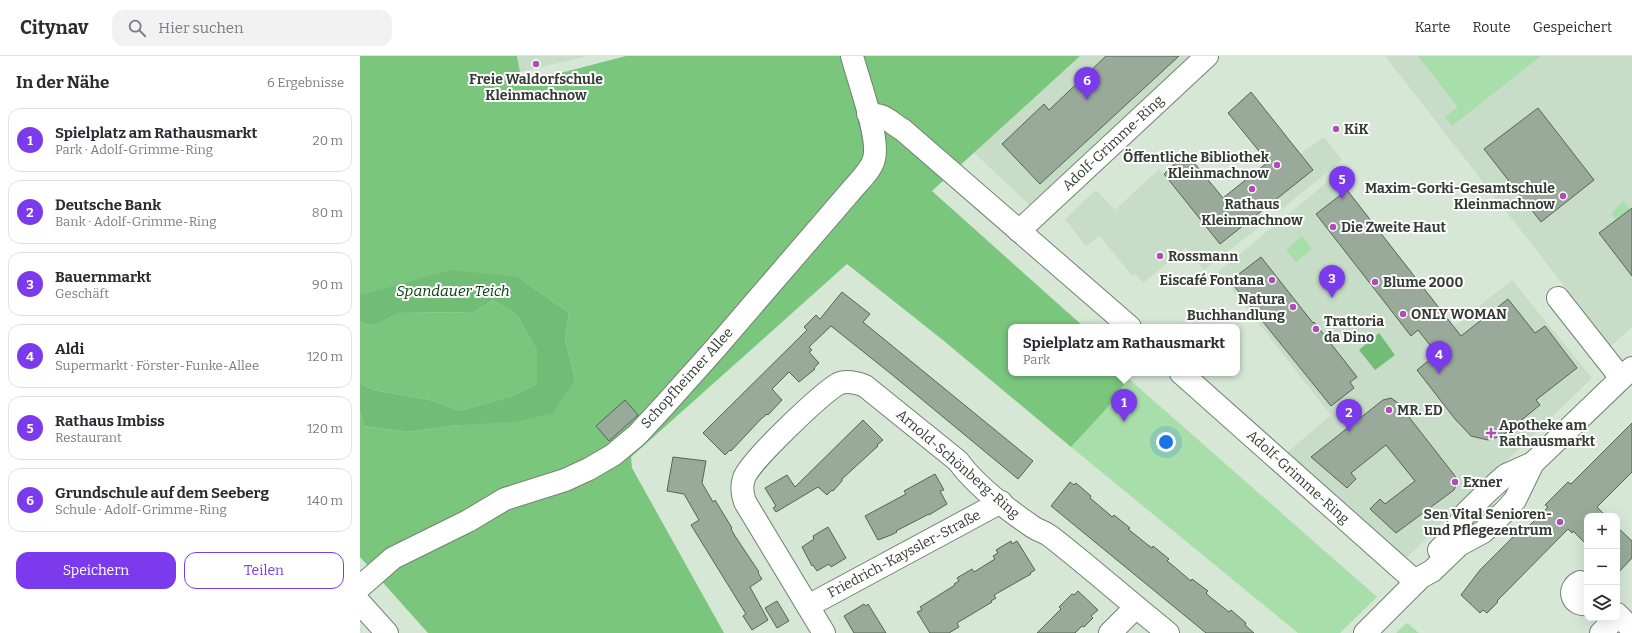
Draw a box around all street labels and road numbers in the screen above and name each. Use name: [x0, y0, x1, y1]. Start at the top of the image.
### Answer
street label: Adolf-Grimme-Ring: [1059, 92, 1167, 194]
street label: Schopfheimer Allee: [637, 324, 737, 432]
street label: Arnold-Schönberg-Ring: [893, 406, 1023, 522]
street label: Adolf-Grimme-Ring: [1243, 426, 1353, 528]
street label: Friedrich-Kayssler-Straße: [825, 506, 983, 602]

